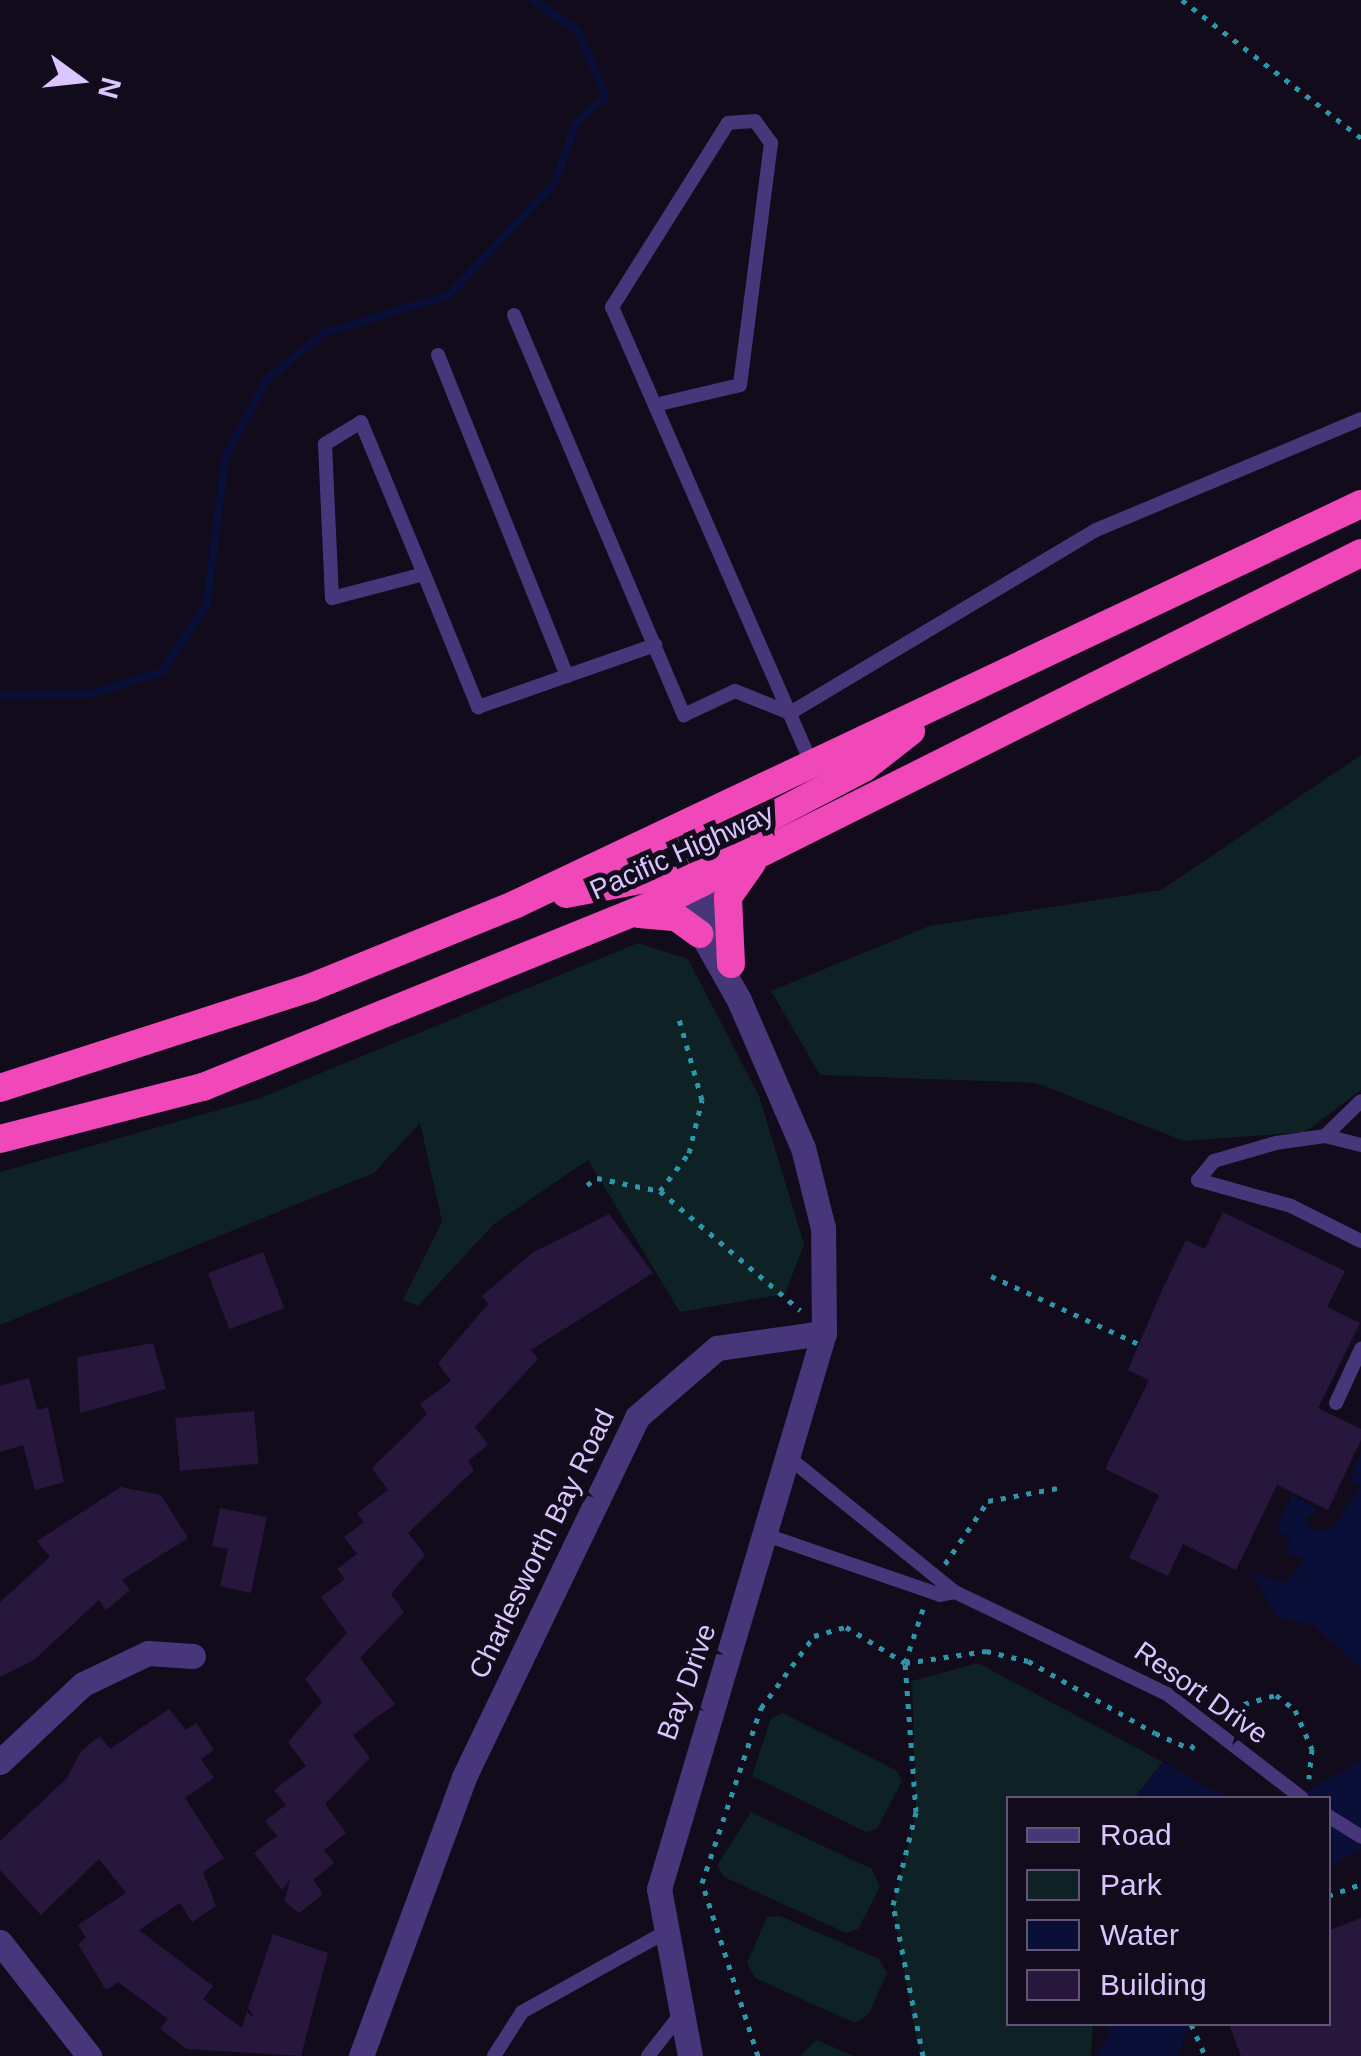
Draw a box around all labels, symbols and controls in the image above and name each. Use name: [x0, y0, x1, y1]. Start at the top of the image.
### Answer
north arrow: [30, 30, 130, 130]
text: N: [92, 74, 127, 102]
street label: Pacific Highway: [585, 796, 779, 908]
street label: Charlesworth Bay Road: [462, 1404, 622, 1684]
street label: Bay Drive: [650, 1619, 724, 1745]
street label: Resort Drive: [1128, 1635, 1274, 1751]
legend: [1006, 1796, 1331, 2026]
text: Road: [1100, 1818, 1172, 1851]
text: Park: [1100, 1868, 1162, 1901]
text: Water: [1100, 1918, 1179, 1951]
text: Building: [1100, 1968, 1207, 2001]

